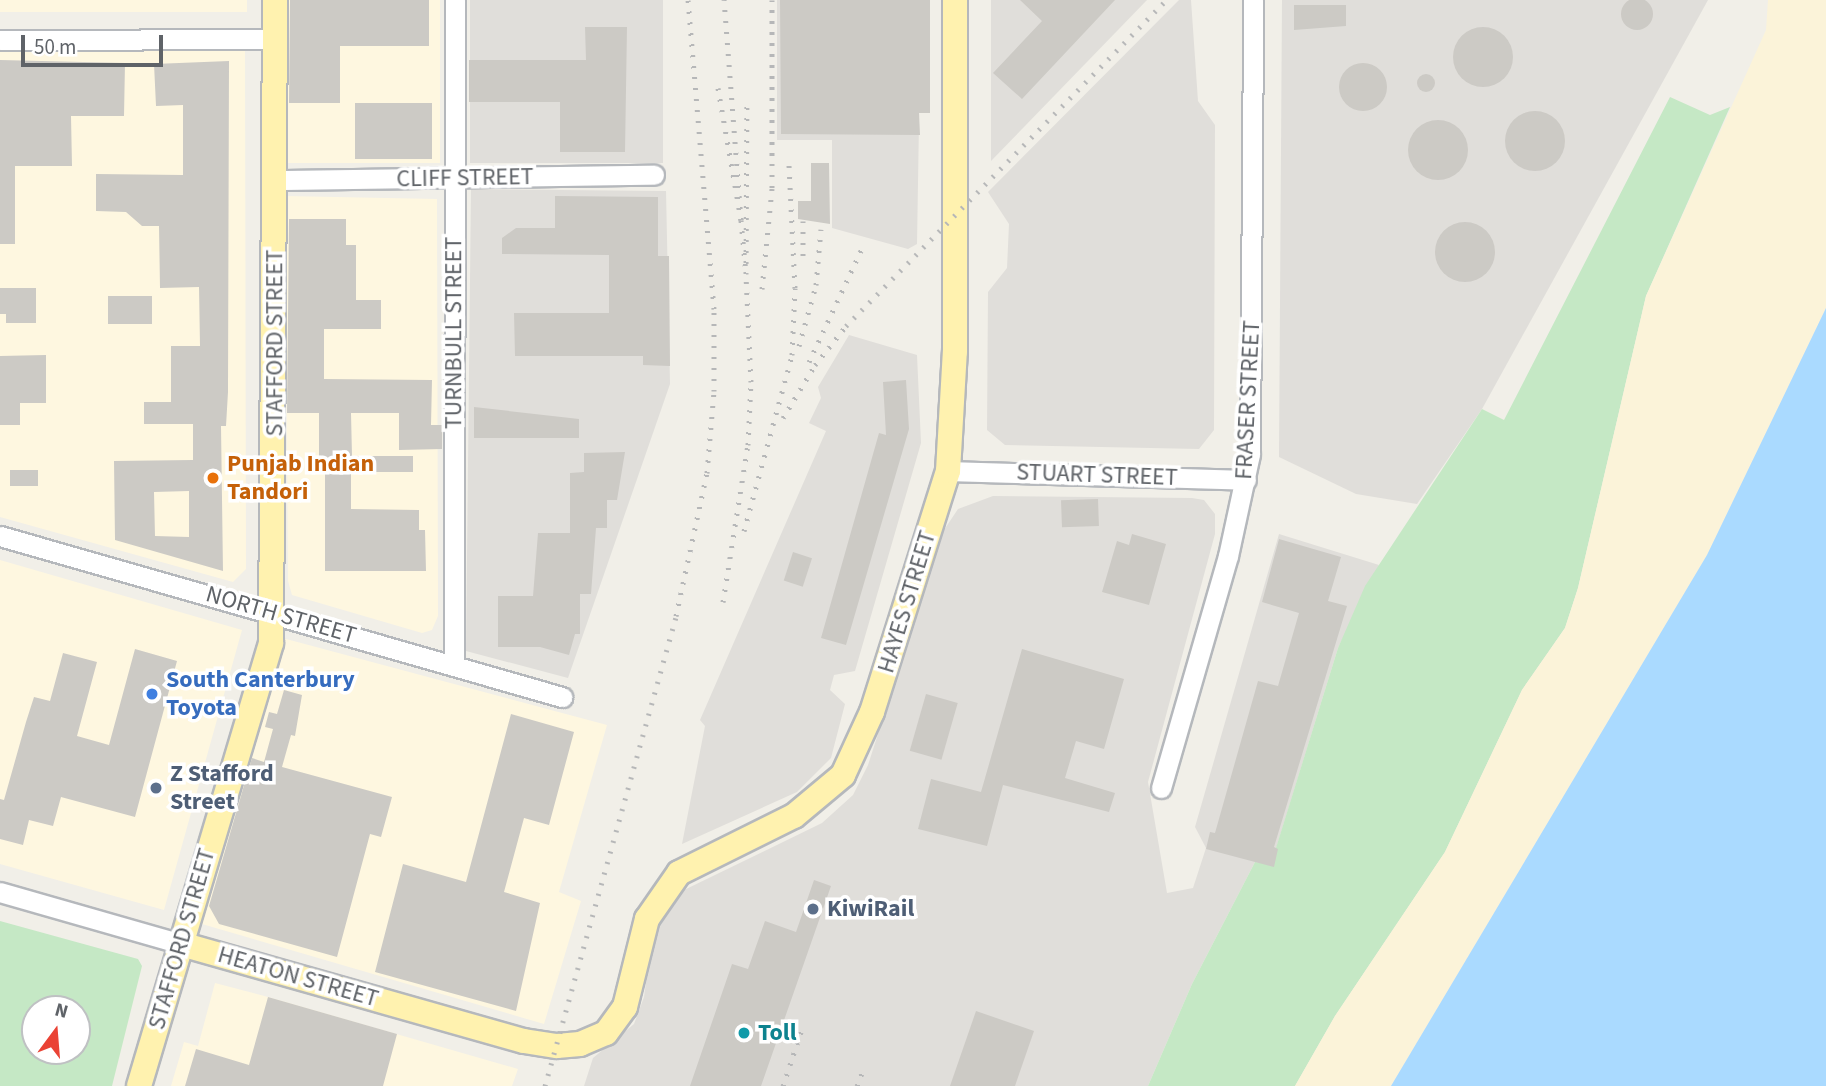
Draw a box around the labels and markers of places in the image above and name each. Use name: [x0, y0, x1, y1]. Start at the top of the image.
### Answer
place label: Punjab Indian Tandori: [227, 450, 374, 506]
marker: Punjab Indian Tandori: [205, 470, 221, 486]
place label: South Canterbury Toyota: [166, 666, 355, 722]
marker: South Canterbury Toyota: [144, 686, 160, 702]
place label: Z Stafford Street: [170, 760, 274, 816]
marker: Z Stafford Street: [148, 780, 164, 796]
place label: KiwiRail: [827, 895, 914, 923]
marker: KiwiRail: [805, 901, 821, 917]
place label: Toll: [758, 1019, 797, 1047]
marker: Toll: [736, 1025, 752, 1041]

